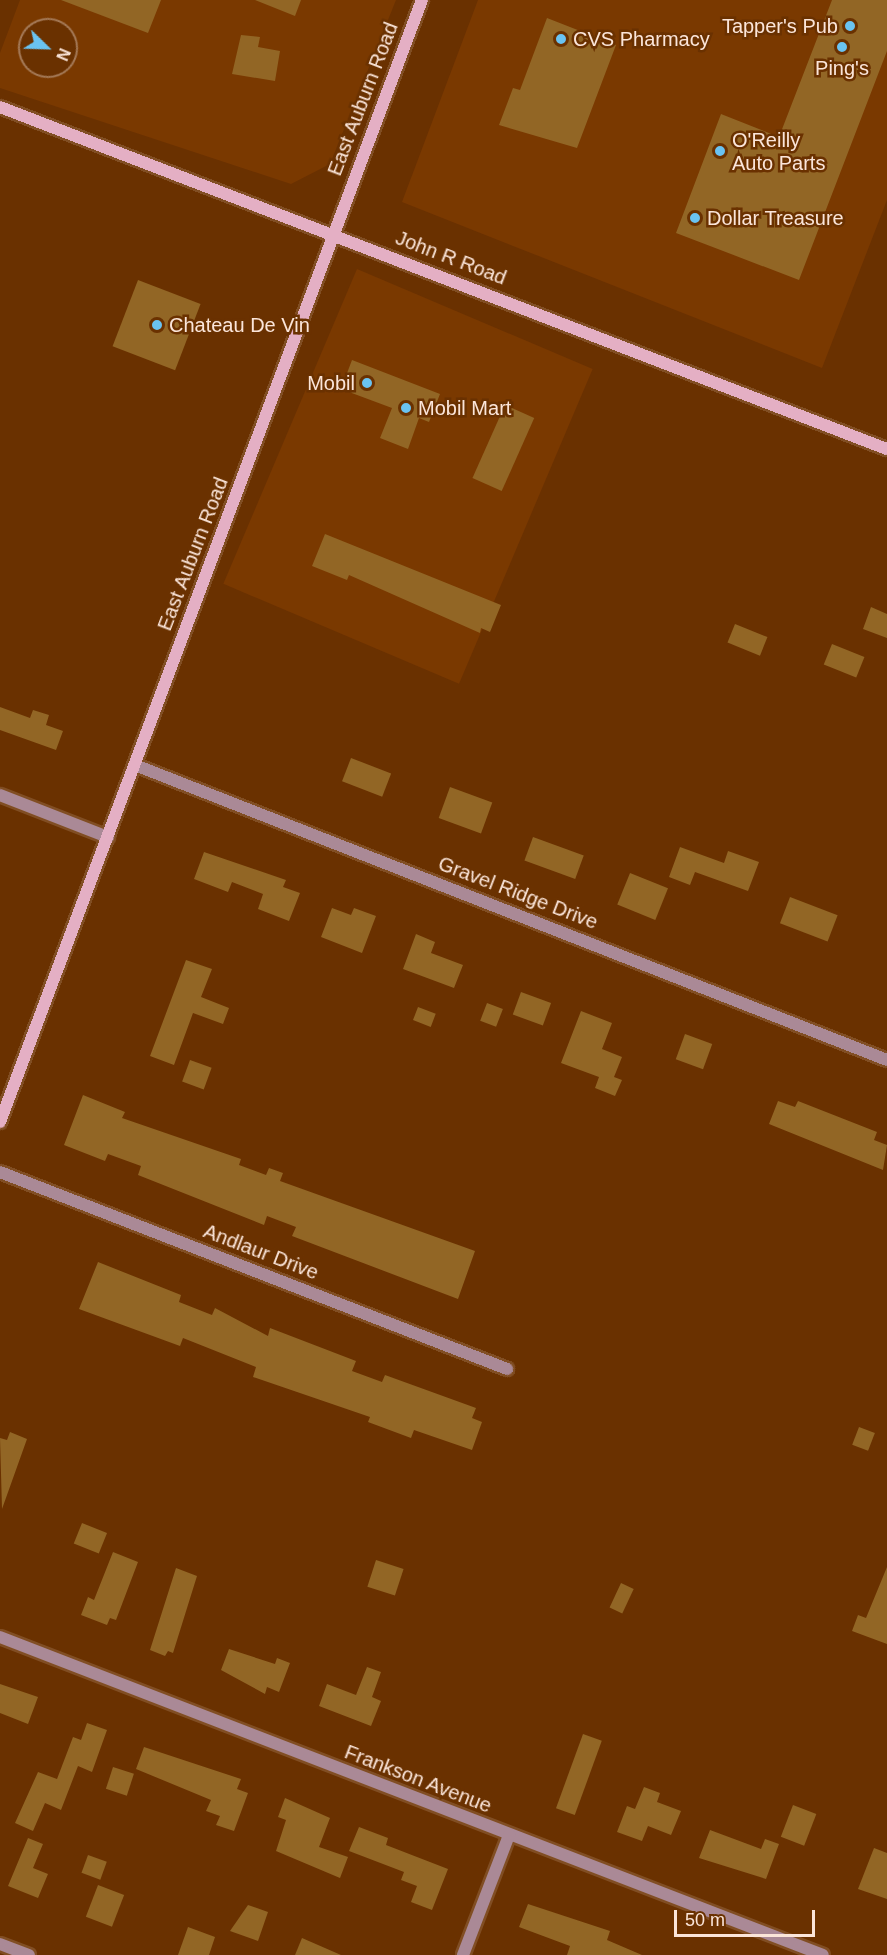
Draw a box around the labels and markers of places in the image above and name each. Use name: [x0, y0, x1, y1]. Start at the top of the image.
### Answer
place label: Tapper's Pub: [722, 14, 838, 38]
marker: Tapper's Pub: [843, 19, 857, 33]
place label: CVS Pharmacy: [573, 27, 710, 51]
marker: CVS Pharmacy: [554, 32, 568, 46]
marker: Ping's: [835, 40, 849, 54]
place label: Ping's: [815, 56, 869, 80]
place label: O'Reilly Auto Parts: [732, 128, 825, 175]
marker: O'Reilly Auto Parts: [713, 144, 727, 158]
place label: Dollar Treasure: [707, 206, 844, 230]
marker: Dollar Treasure: [688, 211, 702, 225]
place label: Chateau De Vin: [169, 313, 310, 337]
marker: Chateau De Vin: [150, 318, 164, 332]
place label: Mobil: [307, 371, 355, 395]
marker: Mobil: [360, 376, 374, 390]
place label: Mobil Mart: [418, 396, 511, 420]
marker: Mobil Mart: [399, 401, 413, 415]

